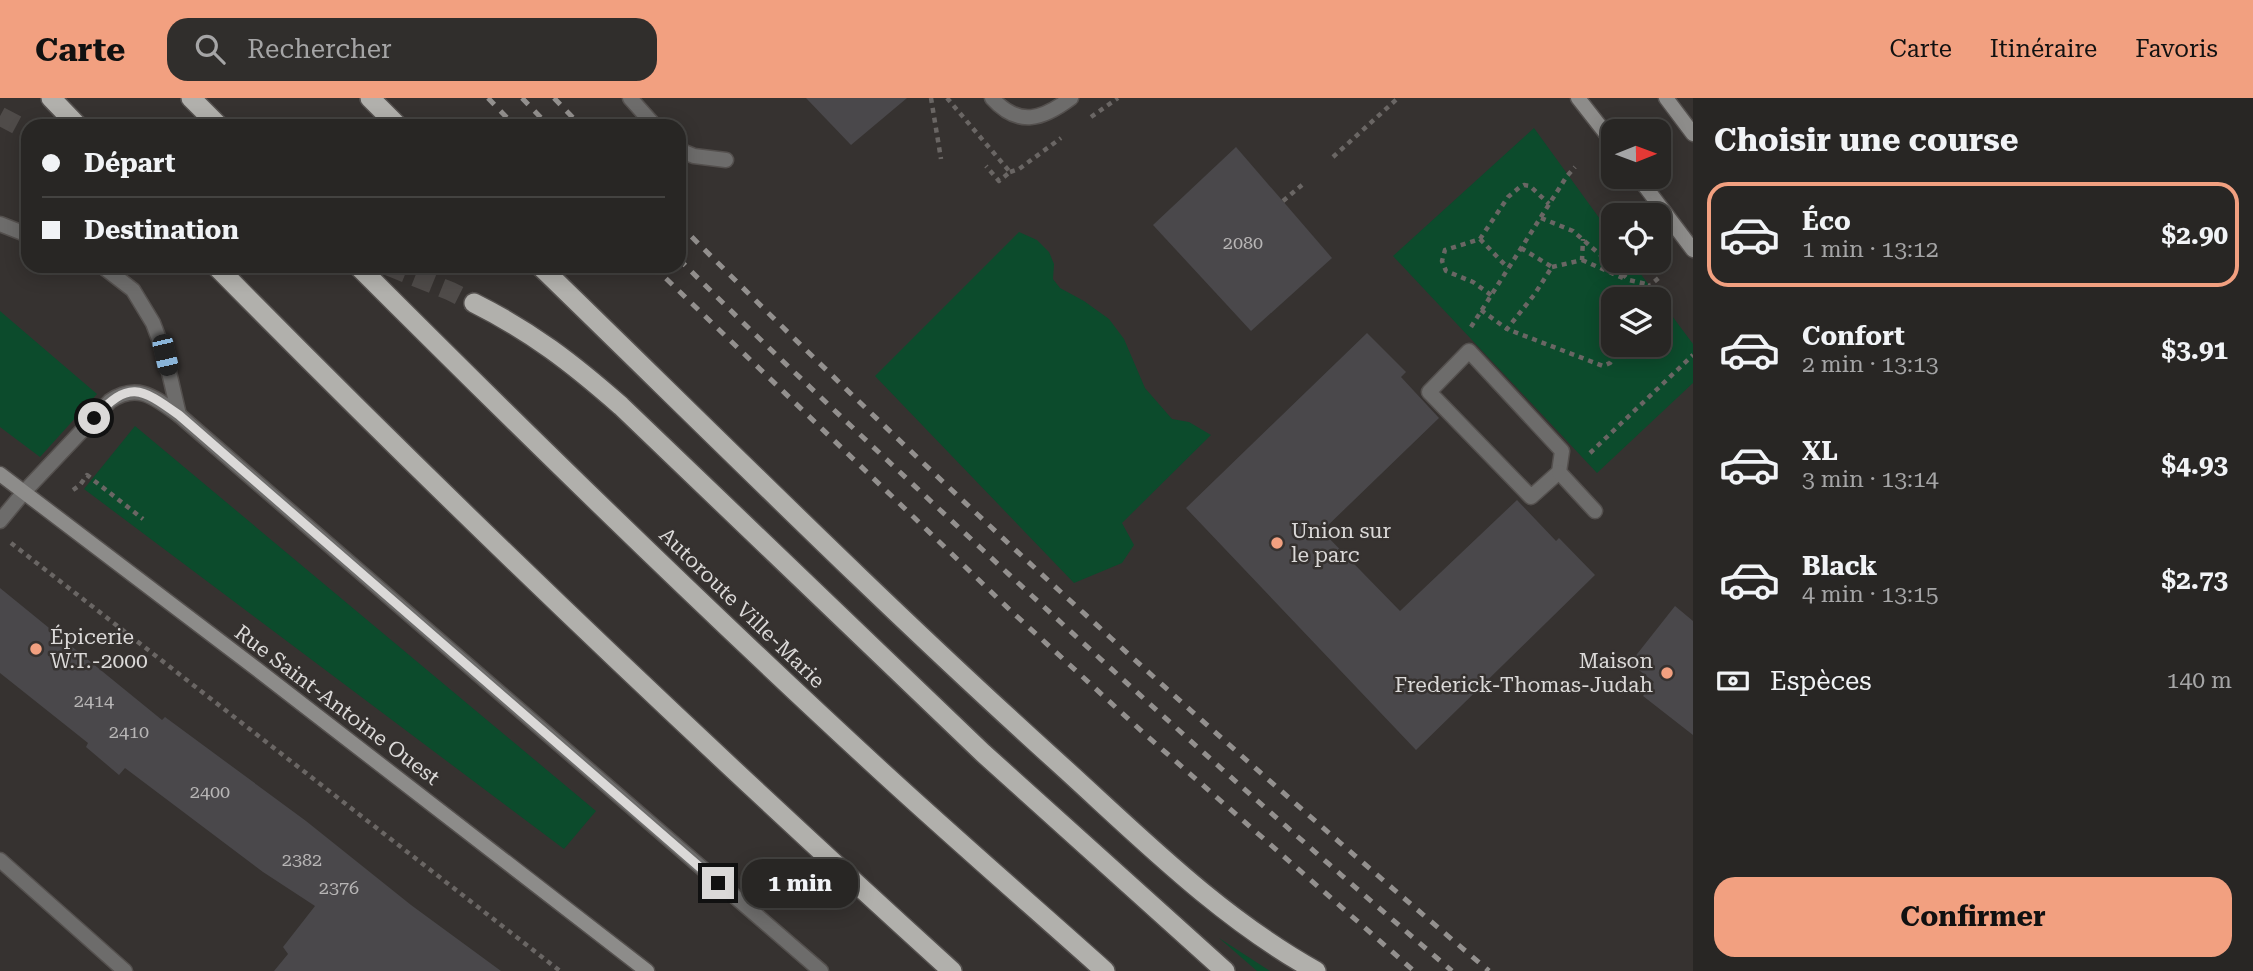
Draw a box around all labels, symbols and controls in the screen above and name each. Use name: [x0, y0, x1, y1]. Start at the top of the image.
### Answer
search box: [167, 18, 657, 81]
text: Carte: [35, 30, 125, 69]
icon: search: [191, 30, 229, 68]
text: Rechercher: [247, 34, 392, 64]
text: Carte: [1890, 35, 1952, 63]
text: Itinéraire: [1990, 35, 2097, 63]
text: Favoris: [2135, 35, 2218, 63]
north arrow: [1601, 119, 1671, 189]
map controls: [1601, 119, 1671, 357]
text: Choisir une course: [1714, 121, 2018, 159]
text: Départ: [84, 148, 176, 178]
button: locate: [1601, 203, 1671, 273]
icon: car: [1718, 203, 1781, 266]
text: Éco: [1802, 206, 1851, 236]
text: Destination: [84, 215, 239, 245]
text: $2.90: [2162, 220, 2228, 250]
house number: 2080: [1223, 232, 1263, 253]
text: 1 min · 13:12: [1802, 236, 1939, 263]
button: layers: [1601, 287, 1671, 357]
icon: car: [1718, 318, 1781, 381]
text: Confort: [1802, 321, 1905, 351]
car: [151, 332, 180, 378]
text: $3.91: [2162, 335, 2228, 365]
text: 2 min · 13:13: [1802, 351, 1939, 378]
route start: [78, 402, 110, 434]
icon: car: [1718, 433, 1781, 496]
text: XL: [1802, 436, 1838, 466]
text: $4.93: [2162, 450, 2228, 480]
text: 3 min · 13:14: [1802, 466, 1939, 493]
place label: Union sur le parc: [1291, 519, 1391, 567]
street label: Autoroute Ville-Marie: [654, 523, 830, 693]
marker: Union sur le parc: [1269, 535, 1285, 551]
icon: car: [1718, 548, 1781, 611]
text: Black: [1802, 551, 1877, 581]
text: $2.73: [2162, 565, 2228, 595]
text: 4 min · 13:15: [1802, 581, 1939, 608]
street label: Rue Saint-Antoine Ouest: [230, 620, 444, 790]
place label: Épicerie W.T.-2000: [50, 624, 148, 673]
marker: Épicerie W.T.-2000: [28, 641, 44, 657]
place label: Maison Frederick-Thomas-Judah: [1395, 649, 1653, 697]
icon: cash: [1714, 662, 1752, 700]
marker: Maison Frederick-Thomas-Judah: [1659, 665, 1675, 681]
text: Espèces: [1770, 666, 1872, 696]
text: 140 m: [2167, 667, 2232, 694]
house number: 2414: [74, 690, 114, 711]
house number: 2410: [109, 721, 149, 742]
house number: 2400: [190, 781, 230, 802]
house number: 2382: [282, 849, 322, 870]
callout: 1 min: [742, 858, 858, 908]
route end: [702, 867, 734, 899]
text: 1 min: [768, 870, 832, 897]
house number: 2376: [319, 877, 359, 898]
button: Confirmer: [1714, 877, 2232, 957]

